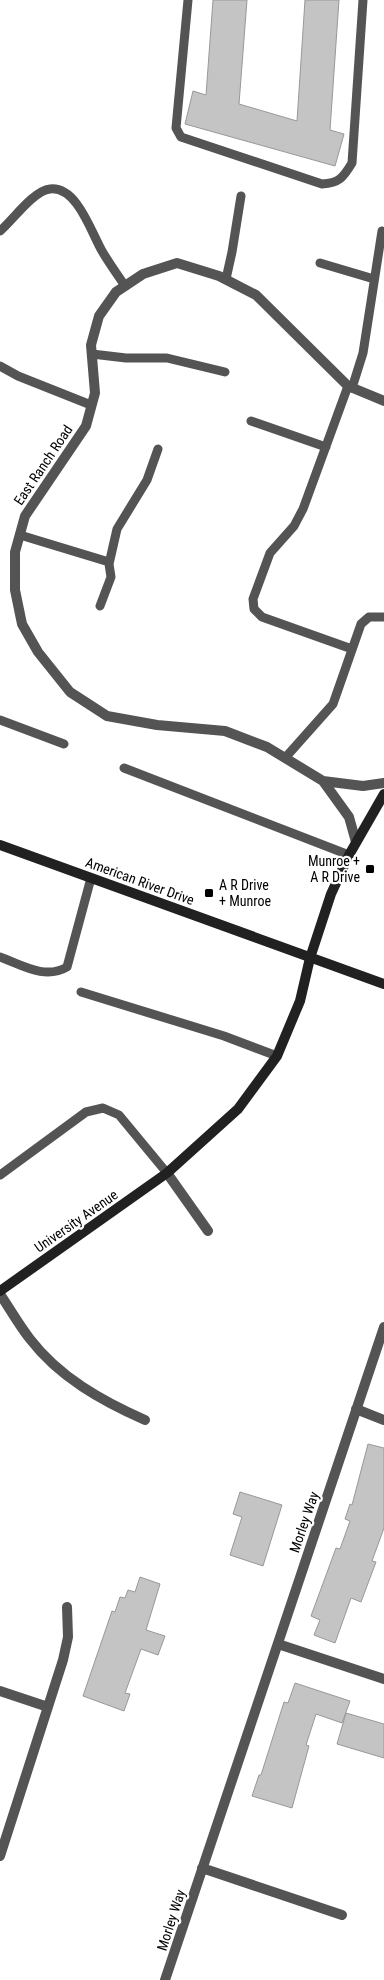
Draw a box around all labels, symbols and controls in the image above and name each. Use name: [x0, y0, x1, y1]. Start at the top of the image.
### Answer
street label: East Ranch Road: [10, 422, 76, 508]
place label: Munroe + A R Drive: [308, 853, 360, 885]
street label: American River Drive: [84, 854, 197, 908]
marker: Munroe + A R Drive: [364, 863, 376, 875]
place label: A R Drive + Munroe: [219, 877, 271, 909]
marker: A R Drive + Munroe: [203, 887, 215, 899]
street label: University Avenue: [31, 1186, 121, 1256]
street label: Morley Way: [286, 1489, 322, 1555]
street label: Morley Way: [154, 1887, 188, 1953]

